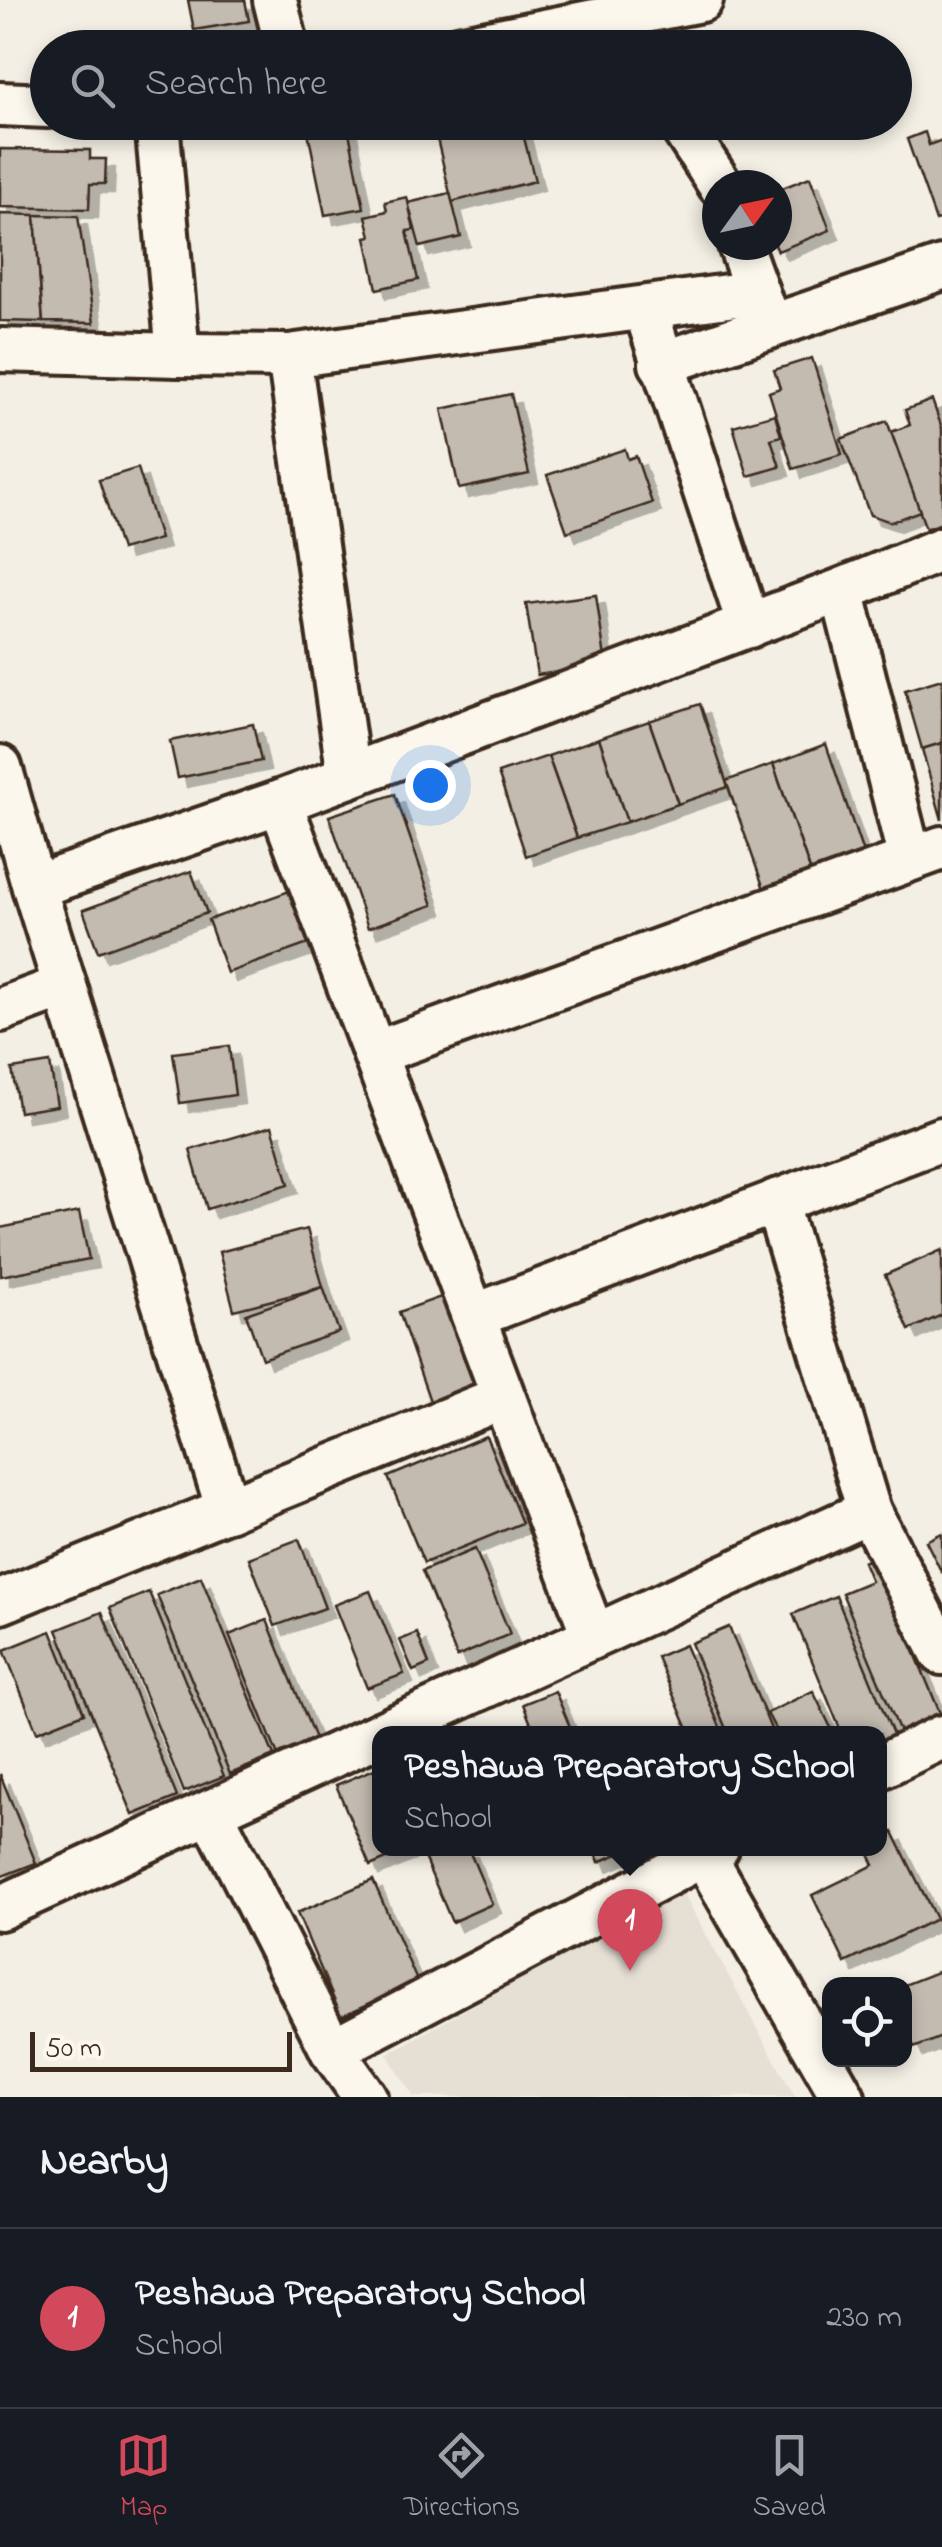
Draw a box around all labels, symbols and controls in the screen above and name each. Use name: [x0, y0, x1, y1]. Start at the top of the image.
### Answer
search box: [30, 30, 912, 140]
text: Search here: [145, 57, 327, 113]
icon: search: [65, 58, 120, 113]
north arrow: [702, 170, 792, 260]
your location: [405, 760, 456, 811]
popup: [372, 1726, 887, 1856]
text: Peshawa Preparatory School: [404, 1740, 855, 1796]
text: School: [404, 1796, 492, 1843]
pin: 1: [598, 1888, 662, 1971]
map controls: [822, 1977, 912, 2067]
button: locate: [822, 1977, 912, 2067]
scale bar: [30, 2027, 292, 2072]
text: 50 m: [45, 2029, 102, 2070]
text: Nearby: [40, 2132, 168, 2193]
text: Peshawa Preparatory School: [135, 2267, 586, 2323]
text: 1: [67, 2295, 78, 2342]
text: 230 m: [826, 2295, 902, 2342]
text: School: [135, 2323, 223, 2370]
tab: Map: [116, 2428, 171, 2529]
tab: Directions: [404, 2428, 520, 2529]
tab: Saved: [753, 2428, 826, 2529]

